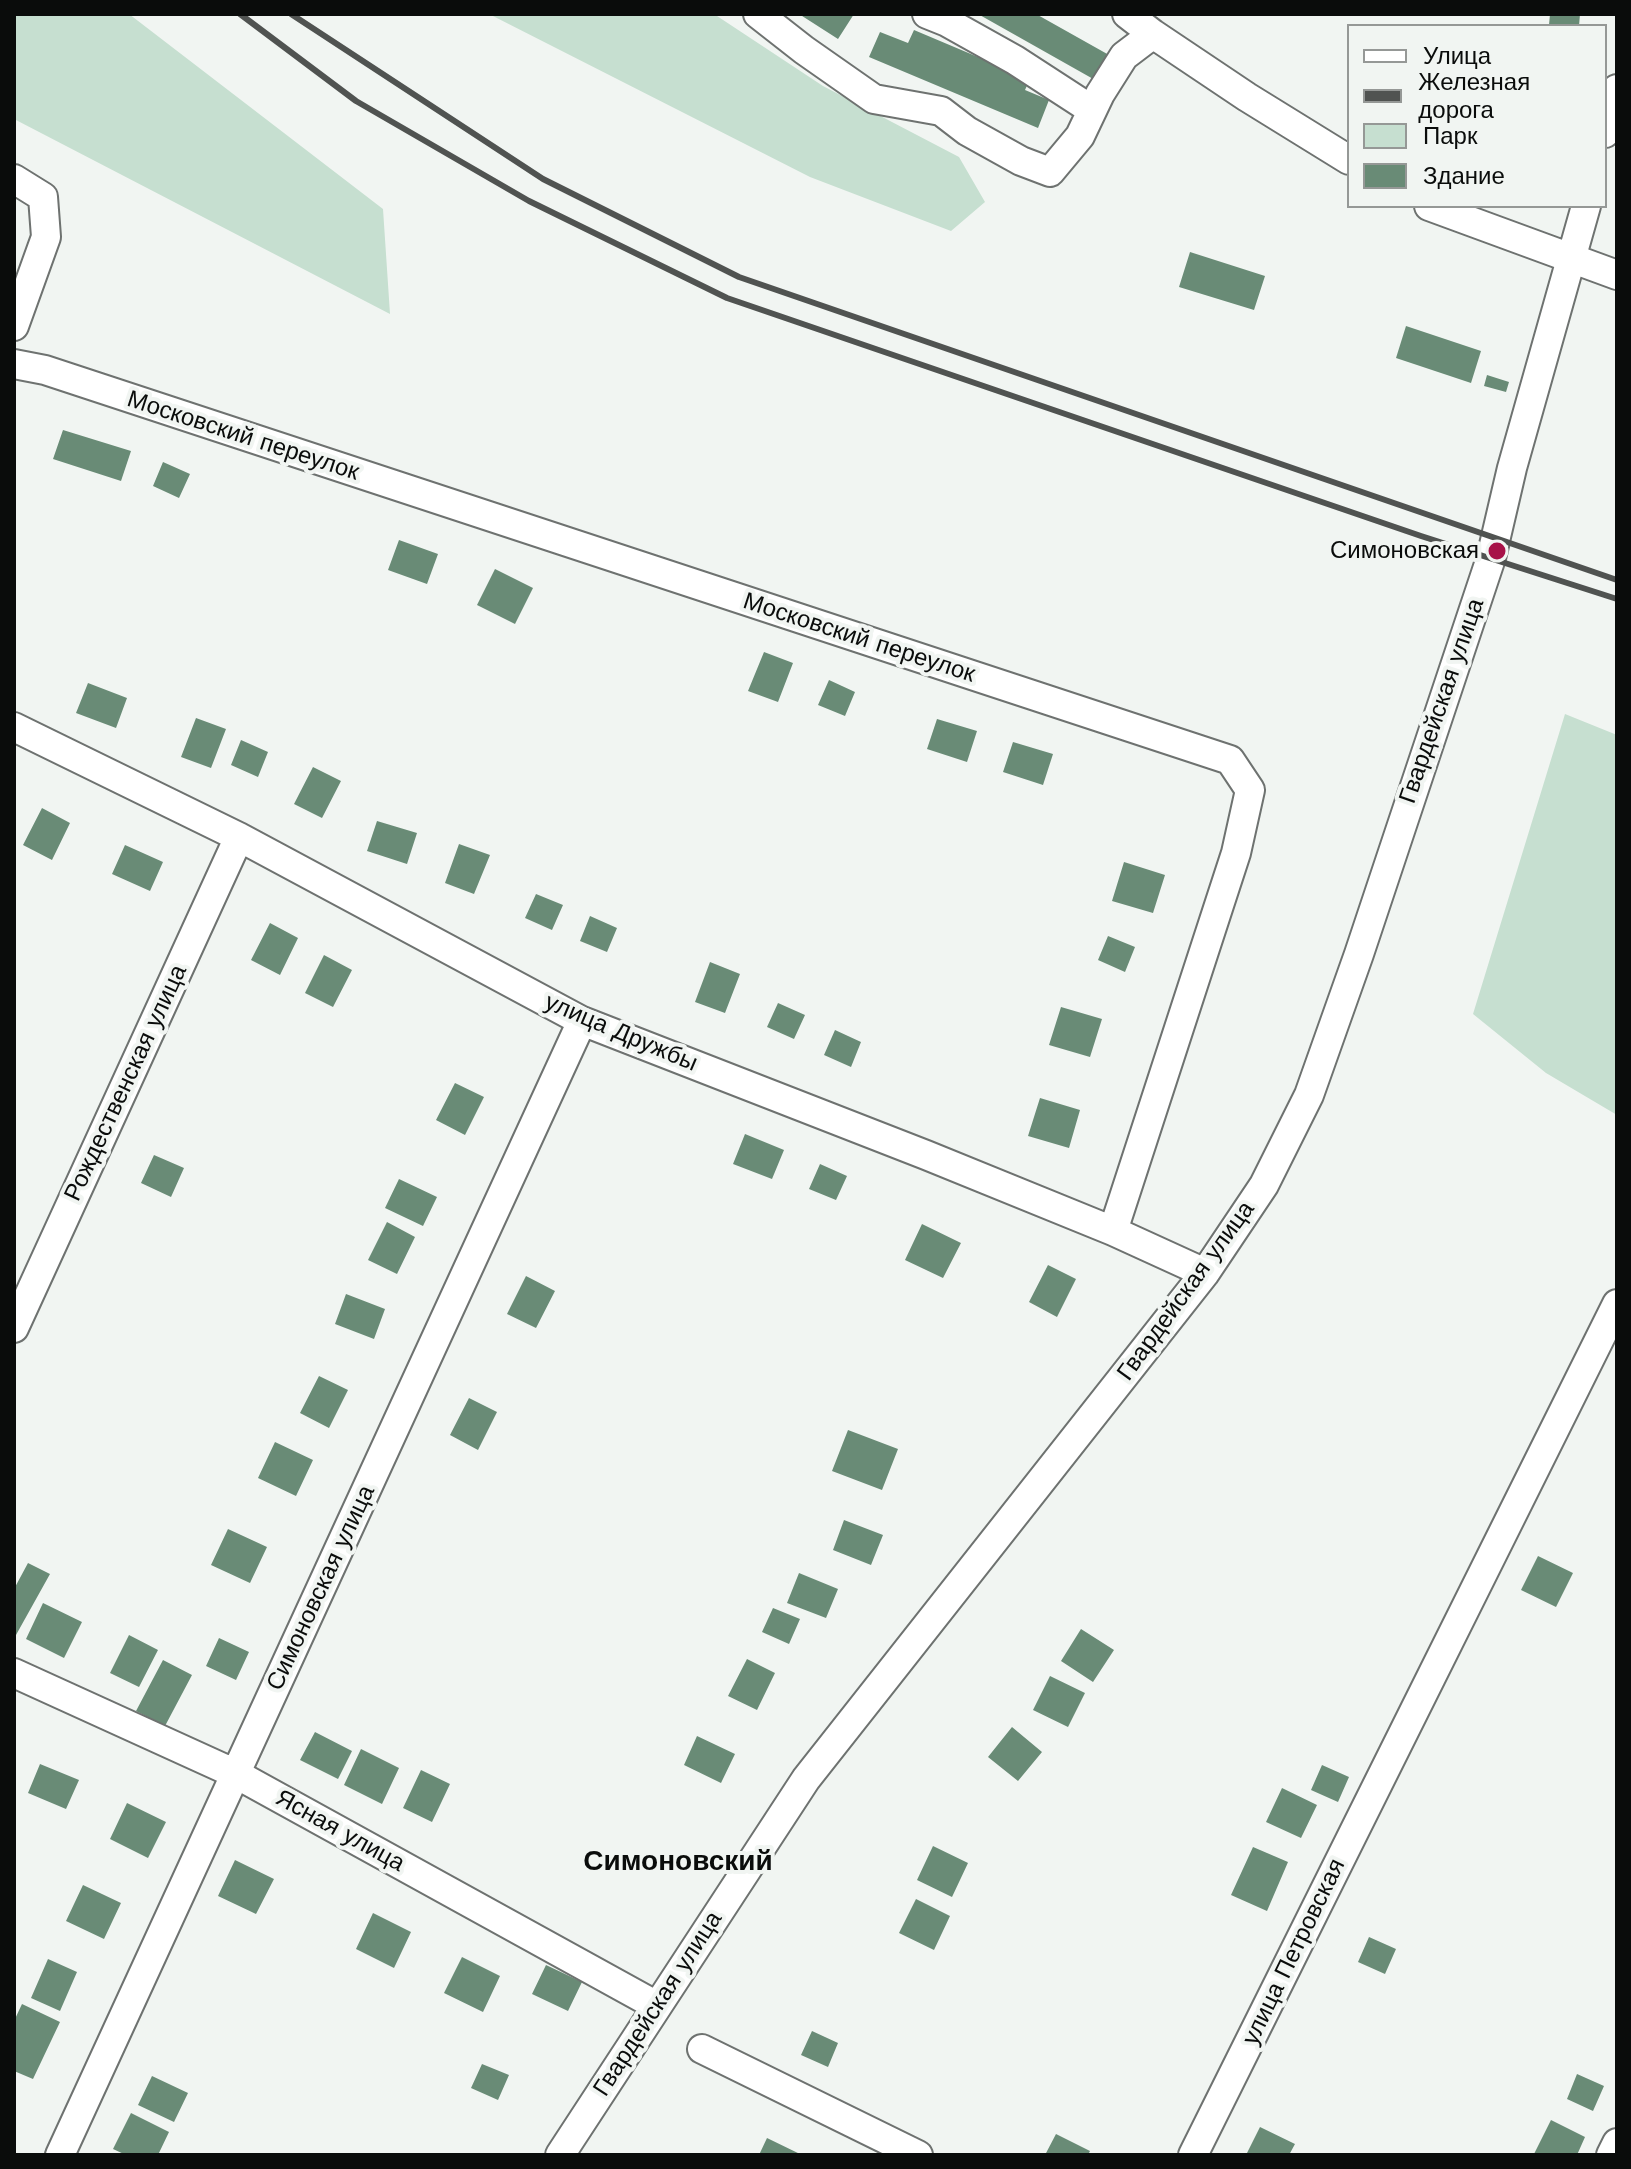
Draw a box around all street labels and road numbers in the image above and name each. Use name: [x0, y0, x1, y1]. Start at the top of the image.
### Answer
street label: Московский переулок: [123, 385, 363, 487]
street label: Московский переулок: [739, 587, 979, 689]
street label: Гвардейская улица: [1393, 595, 1491, 807]
street label: Рождественская улица: [59, 960, 193, 1206]
street label: улица Дружбы: [540, 988, 702, 1078]
street label: Гвардейская улица: [1111, 1196, 1261, 1386]
street label: Симоновская улица: [261, 1481, 381, 1695]
street label: Ясная улица: [270, 1784, 410, 1878]
street label: улица Петровская: [1236, 1854, 1352, 2050]
street label: Гвардейская улица: [587, 1906, 729, 2102]

